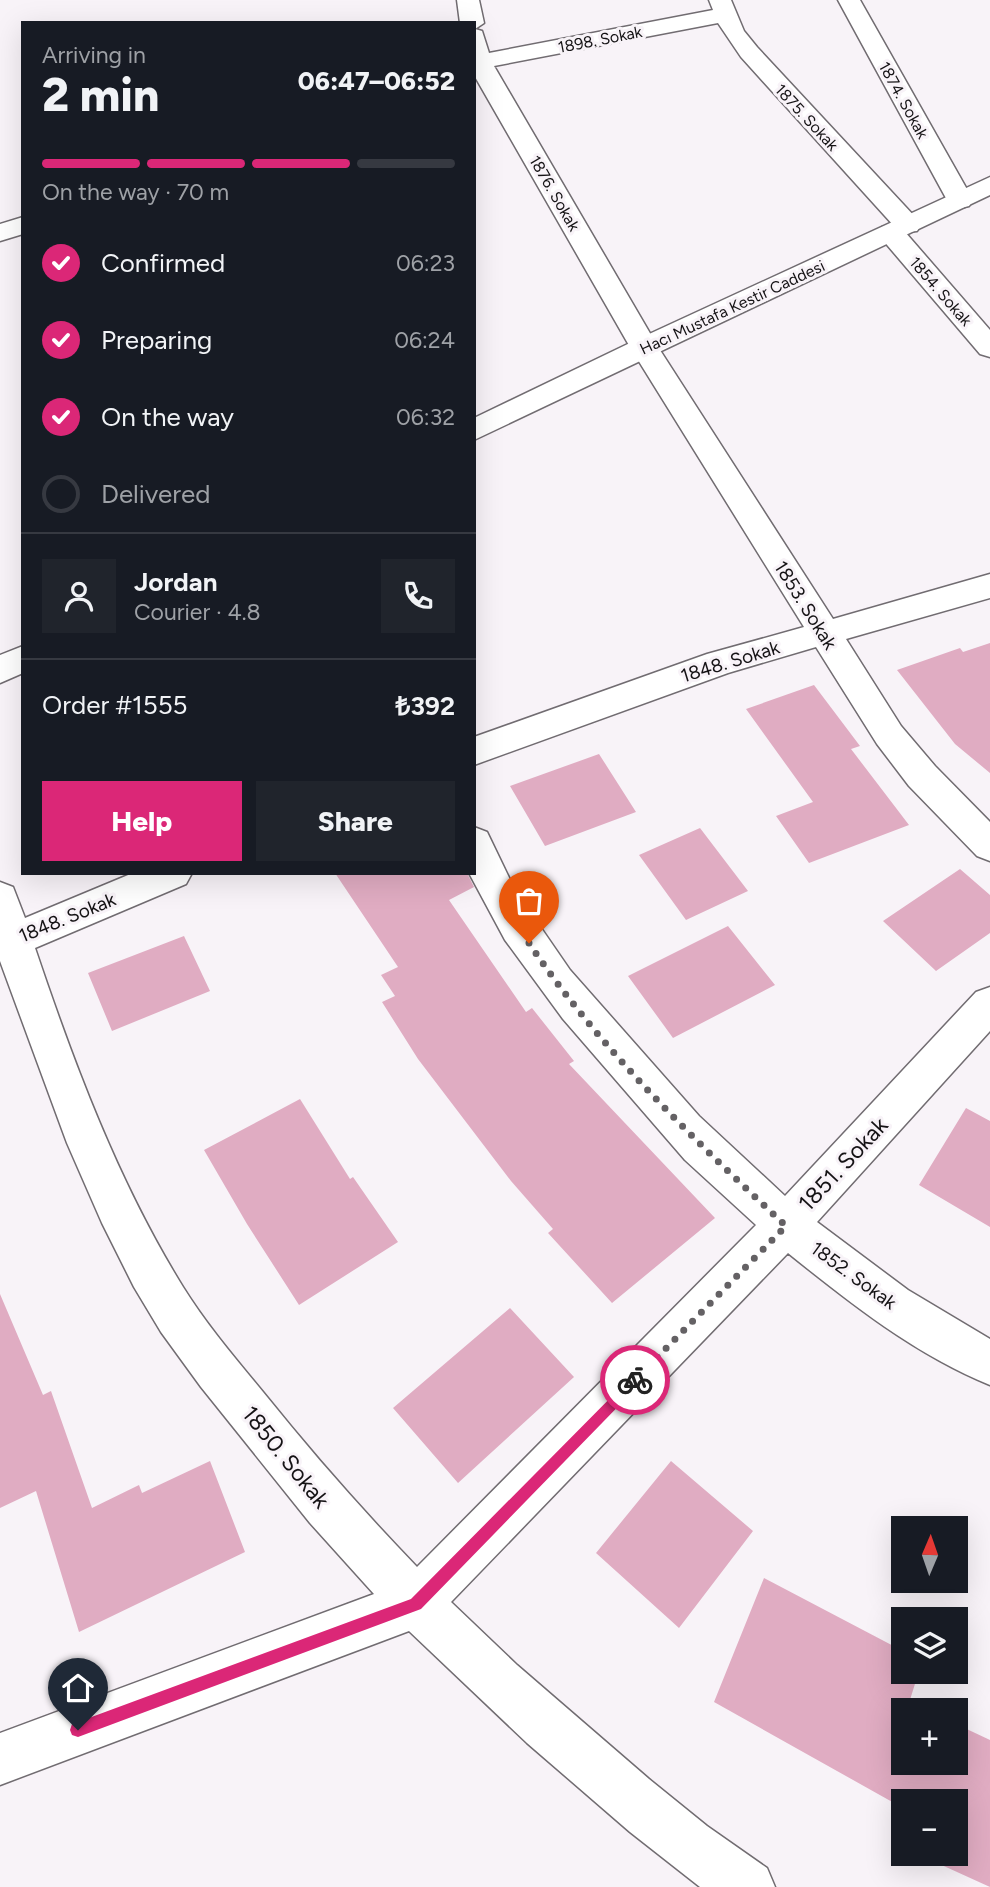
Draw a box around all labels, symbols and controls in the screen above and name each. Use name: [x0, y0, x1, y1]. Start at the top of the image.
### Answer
street label: 1898. Sokak: [556, 22, 644, 57]
text: Arriving in: [42, 41, 146, 69]
street label: 1874. Sokak: [875, 59, 933, 142]
text: 06:47–06:52: [298, 65, 455, 97]
text: 2 min: [42, 67, 159, 123]
street label: 1875. Sokak: [771, 80, 842, 155]
street label: 1876. Sokak: [525, 152, 584, 235]
text: On the way · 70 m: [42, 178, 229, 206]
icon: check: [42, 244, 80, 282]
text: Confirmed: [101, 247, 225, 279]
text: 06:23: [396, 249, 455, 277]
street label: 1854. Sokak: [905, 253, 976, 330]
street label: Hacı Mustafa Kestir Caddesi: [637, 256, 828, 359]
icon: check: [42, 321, 80, 359]
text: Preparing: [101, 324, 212, 356]
text: 06:24: [394, 326, 455, 354]
icon: check: [42, 398, 80, 436]
text: On the way: [101, 401, 234, 433]
text: 06:32: [396, 403, 455, 431]
text: Delivered: [101, 478, 210, 510]
street label: 1853. Sokak: [769, 557, 842, 654]
button: person: [42, 559, 116, 633]
button: phone: [381, 559, 455, 633]
text: Jordan: [134, 566, 217, 598]
text: Courier · 4.8: [134, 598, 261, 626]
street label: 1848. Sokak: [678, 635, 783, 687]
text: Order #1555: [42, 689, 188, 721]
text: ₺392: [396, 690, 455, 722]
button: Help: [42, 781, 242, 861]
button: Share: [256, 781, 455, 861]
pin: [499, 871, 559, 943]
icon: bag: [510, 882, 548, 920]
street label: 1848. Sokak: [15, 887, 120, 947]
street label: 1851. Sokak: [792, 1111, 894, 1217]
street label: 1852. Sokak: [806, 1237, 902, 1315]
courier: [600, 1345, 670, 1415]
icon: bike: [616, 1361, 654, 1399]
street label: 1850. Sokak: [236, 1400, 336, 1514]
north arrow: [891, 1516, 968, 1592]
map controls: [891, 1516, 968, 1866]
button: layers: [891, 1607, 968, 1684]
pin: [48, 1658, 108, 1730]
icon: home: [59, 1669, 97, 1707]
button: +: [891, 1698, 968, 1775]
button: −: [891, 1789, 968, 1866]

